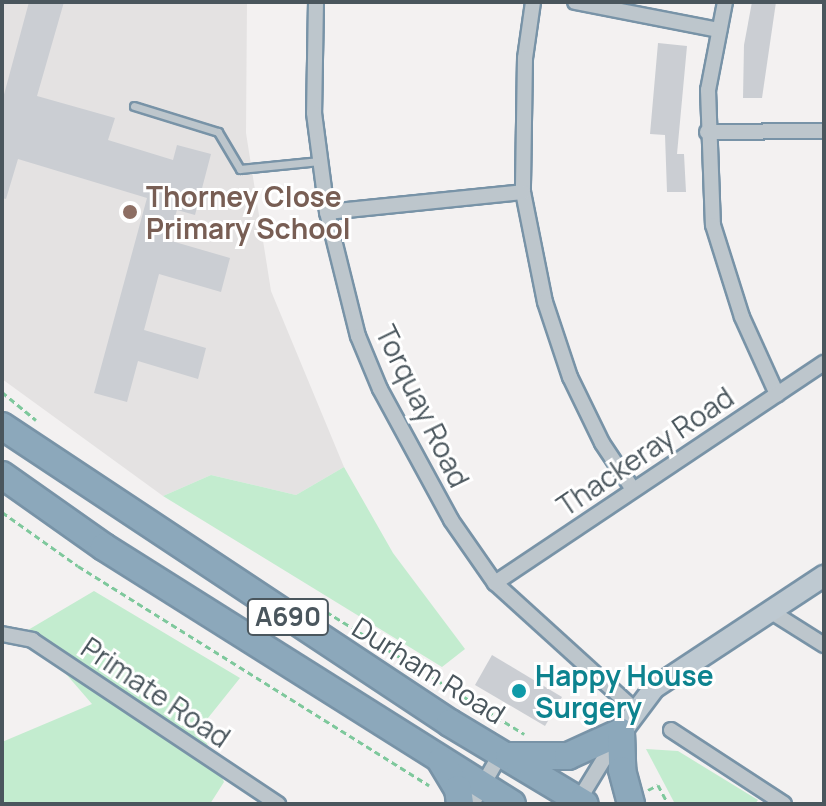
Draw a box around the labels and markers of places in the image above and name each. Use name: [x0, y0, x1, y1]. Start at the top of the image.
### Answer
place label: Thorney Close Primary School: [146, 179, 351, 245]
marker: Thorney Close Primary School: [121, 203, 139, 221]
place label: Happy House Surgery: [535, 658, 714, 724]
marker: Happy House Surgery: [510, 682, 528, 700]

